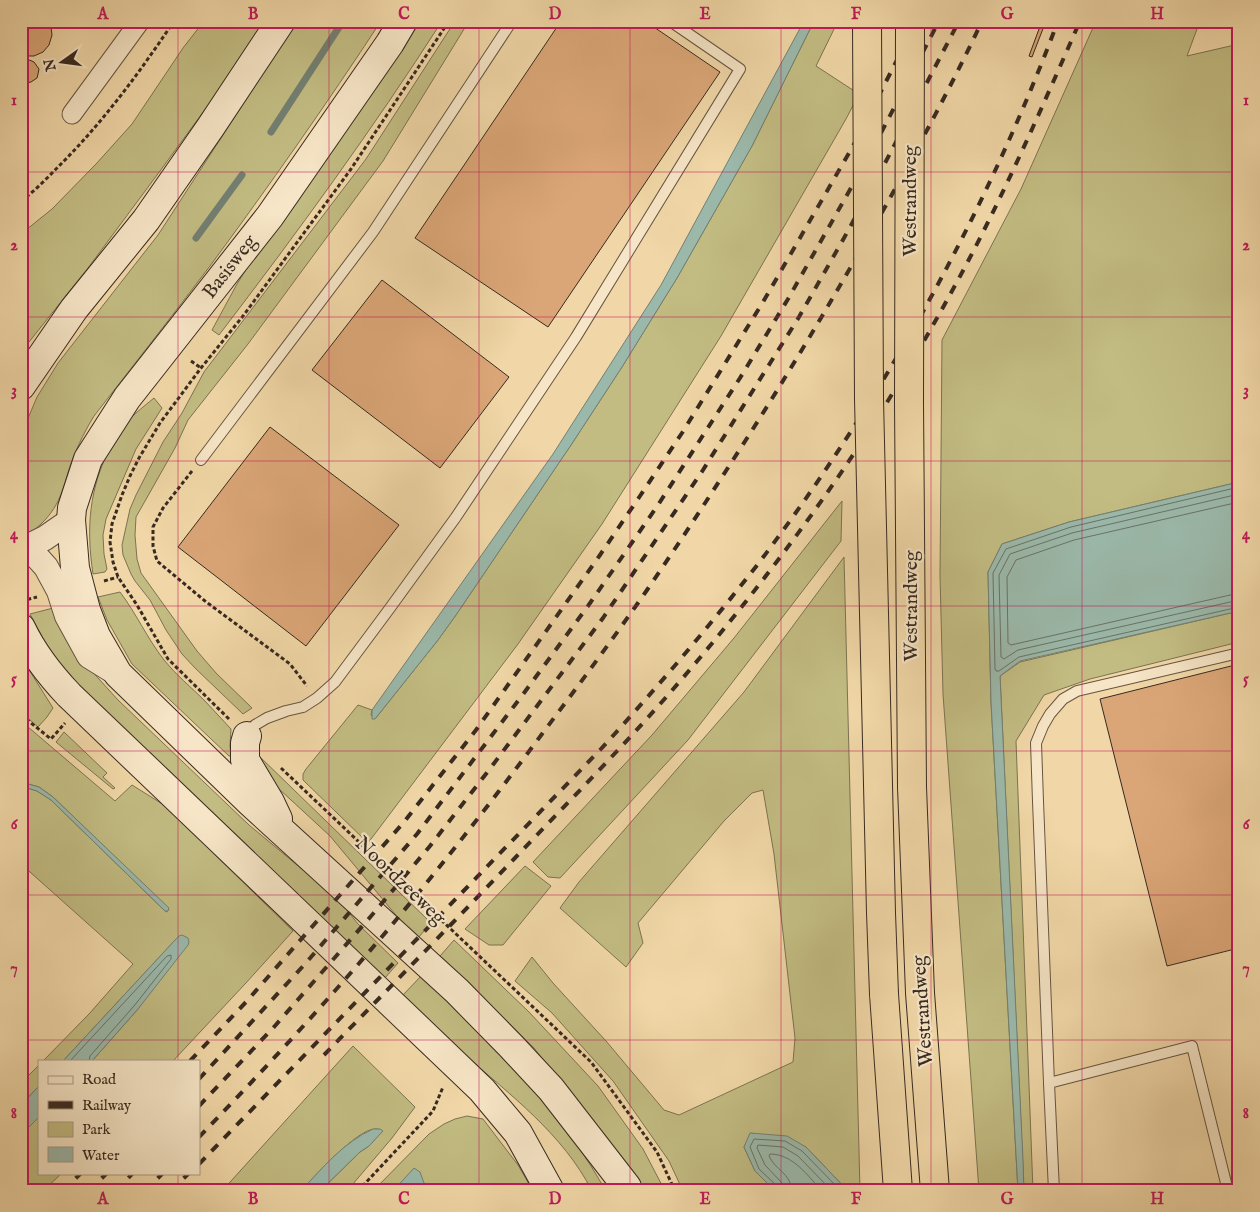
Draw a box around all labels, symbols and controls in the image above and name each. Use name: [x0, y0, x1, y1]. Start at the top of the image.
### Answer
text: A: [97, 5, 110, 25]
text: B: [248, 5, 259, 25]
text: C: [398, 5, 410, 25]
text: D: [549, 5, 562, 25]
text: E: [699, 5, 711, 25]
text: F: [851, 5, 862, 25]
text: G: [1001, 5, 1014, 25]
text: H: [1150, 5, 1164, 25]
north arrow: [38, 38, 88, 88]
text: N: [40, 57, 61, 74]
text: 1: [11, 91, 17, 111]
text: 1: [1243, 91, 1249, 111]
street label: Westrandweg: [898, 144, 923, 257]
street label: Basisweg: [197, 229, 263, 304]
text: 2: [10, 236, 18, 256]
text: 2: [1242, 236, 1250, 256]
text: 3: [11, 381, 17, 401]
text: 3: [1243, 381, 1249, 401]
text: 4: [10, 525, 19, 545]
text: 4: [1242, 525, 1251, 545]
street label: Westrandweg: [899, 549, 924, 662]
text: 5: [11, 670, 17, 690]
text: 5: [1243, 670, 1249, 690]
text: 6: [11, 815, 19, 835]
text: 6: [1243, 815, 1251, 835]
street label: Noordzeeweg: [349, 831, 452, 931]
street label: Westrandweg: [907, 953, 939, 1067]
text: 7: [10, 959, 18, 979]
text: 7: [1242, 959, 1250, 979]
legend: [38, 1060, 200, 1174]
text: Road: [82, 1070, 117, 1089]
text: Railway: [82, 1096, 132, 1115]
text: 8: [11, 1104, 17, 1124]
text: 8: [1243, 1104, 1249, 1124]
text: Park: [82, 1120, 112, 1139]
text: Water: [82, 1146, 120, 1165]
text: A: [97, 1190, 110, 1210]
text: B: [248, 1190, 259, 1210]
text: C: [398, 1190, 410, 1210]
text: D: [549, 1190, 562, 1210]
text: E: [699, 1190, 711, 1210]
text: F: [851, 1190, 862, 1210]
text: G: [1001, 1190, 1014, 1210]
text: H: [1150, 1190, 1164, 1210]

